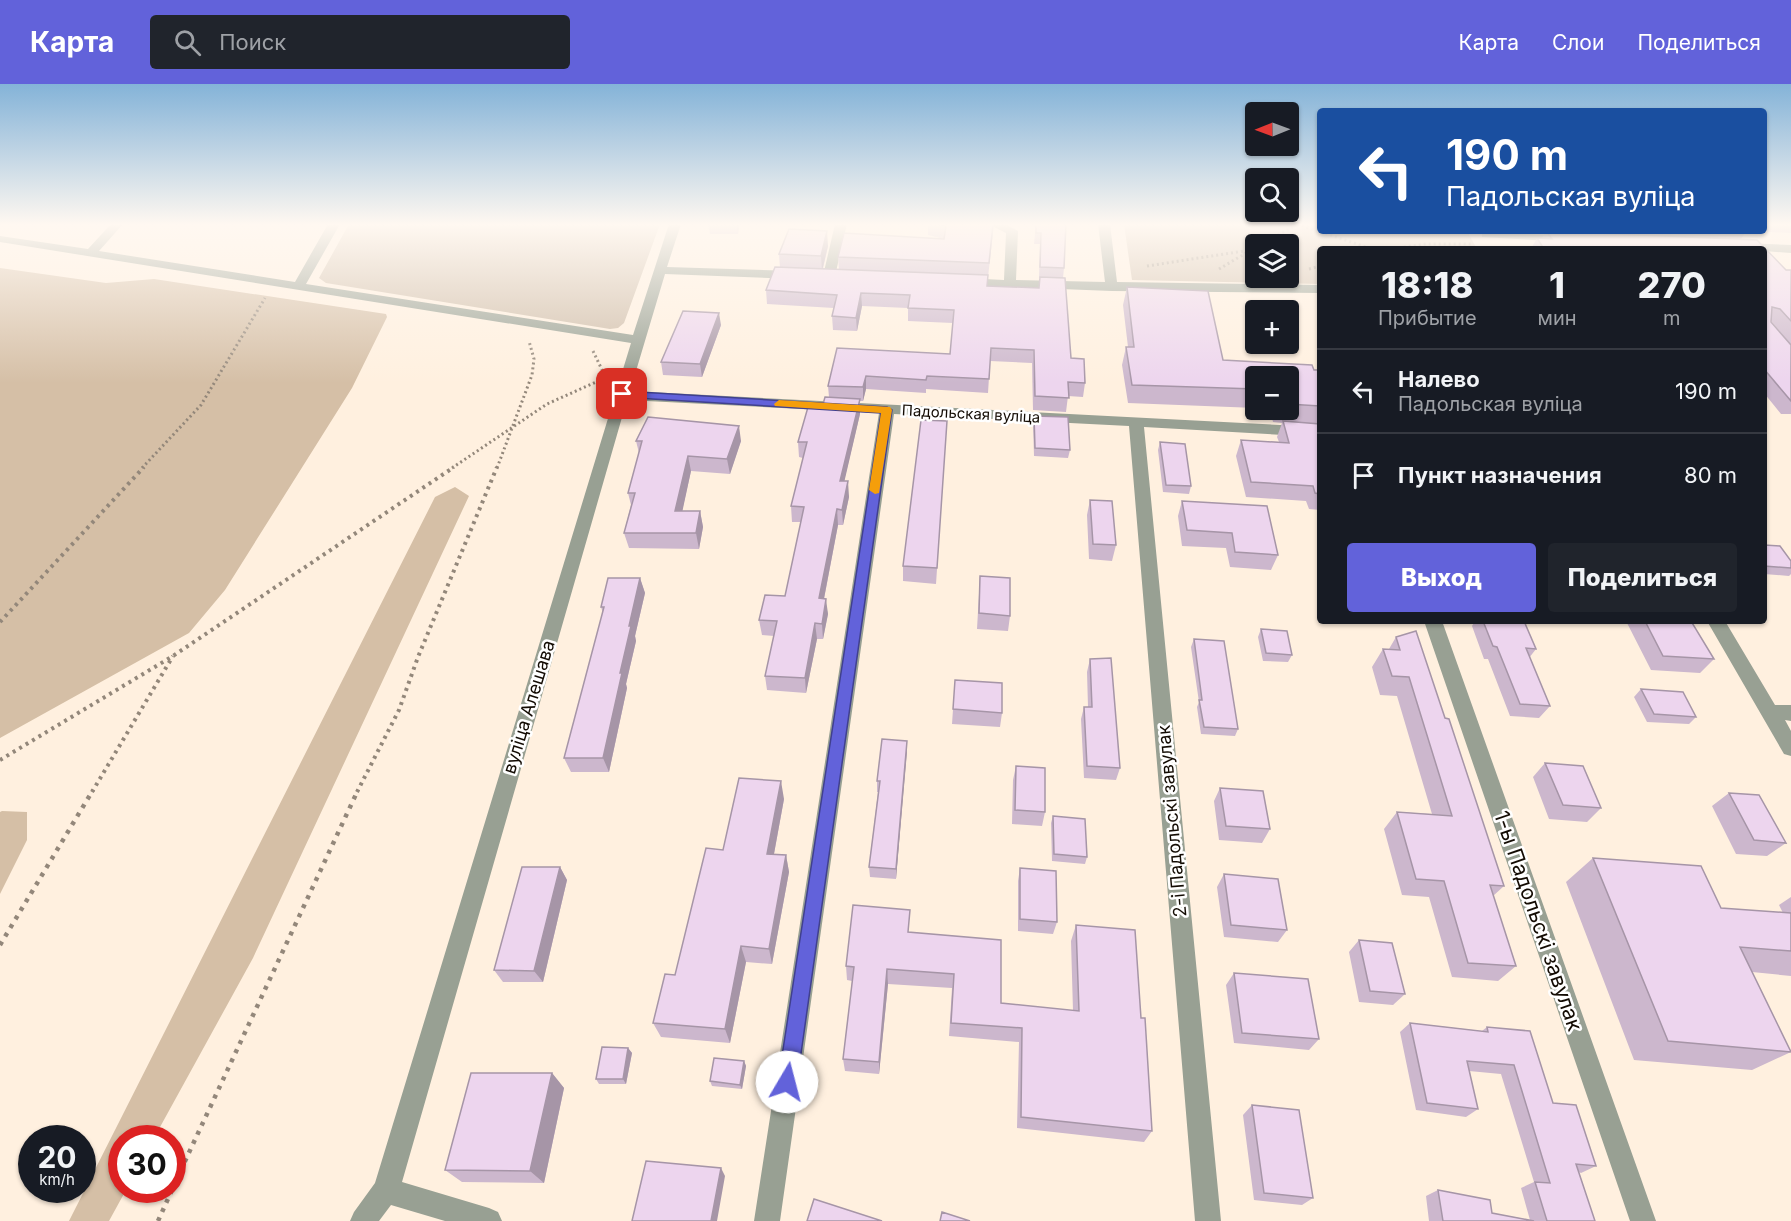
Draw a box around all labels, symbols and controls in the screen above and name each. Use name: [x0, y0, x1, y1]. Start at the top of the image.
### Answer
search box: [150, 15, 570, 69]
text: Карта: [30, 25, 114, 59]
icon: search: [171, 26, 204, 59]
text: Поиск: [219, 29, 286, 55]
text: Карта: [1459, 30, 1519, 55]
text: Слои: [1552, 30, 1604, 55]
text: Поделиться: [1637, 30, 1761, 55]
north arrow: [1245, 102, 1299, 156]
map controls: [1245, 102, 1299, 420]
text: 190 m: [1446, 129, 1568, 180]
icon: left: [1347, 132, 1425, 210]
button: search: [1245, 168, 1299, 222]
text: Падольская вуліца: [1446, 180, 1695, 213]
button: layers: [1245, 234, 1299, 288]
text: 18:18: [1381, 263, 1473, 307]
text: 1: [1549, 263, 1565, 307]
text: 270: [1638, 263, 1706, 307]
button: +: [1245, 300, 1299, 354]
text: Прибытие: [1378, 306, 1477, 330]
text: мин: [1538, 306, 1577, 330]
text: m: [1663, 306, 1681, 330]
button: −: [1245, 366, 1299, 420]
text: Налево: [1398, 366, 1480, 392]
pin: [596, 368, 647, 419]
icon: left: [1347, 375, 1380, 408]
icon: arrive: [605, 377, 638, 410]
text: 190 m: [1675, 378, 1737, 404]
text: Падольская вуліца: [1398, 392, 1583, 416]
street label: Падольская вуліца: [901, 400, 1041, 427]
icon: arrive: [1347, 459, 1380, 492]
text: Пункт назначения: [1398, 462, 1602, 488]
text: 80 m: [1684, 462, 1737, 488]
button: Выход: [1347, 543, 1536, 612]
button: Поделиться: [1548, 543, 1737, 612]
street label: вуліца Алешава: [498, 638, 559, 776]
street label: 2-і Падольскі завулак: [1153, 724, 1190, 918]
street label: 1-ы Падольскі завулак: [1489, 808, 1588, 1035]
position arrow: [755, 1050, 819, 1114]
speed limit sign: 30: [108, 1125, 186, 1203]
text: 20: [37, 1139, 77, 1175]
text: km/h: [39, 1170, 75, 1189]

